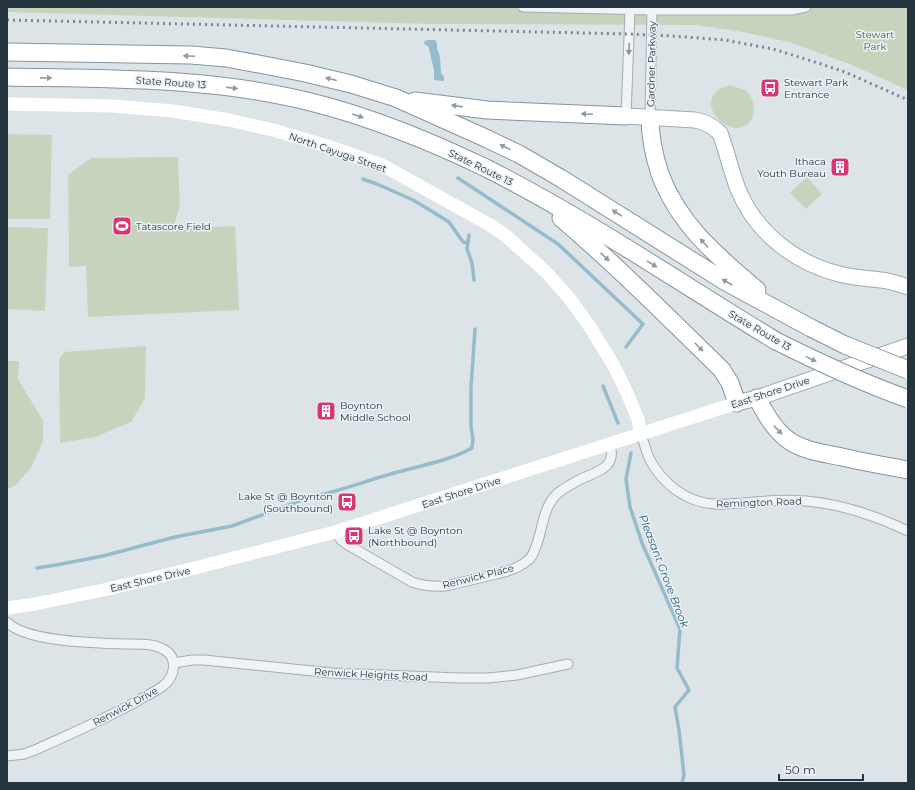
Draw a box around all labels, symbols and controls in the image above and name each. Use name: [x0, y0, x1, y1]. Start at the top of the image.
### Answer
street label: Gardner Parkway: [644, 20, 659, 107]
park label: Stewart Park: [856, 28, 894, 53]
one-way arrow: [625, 43, 632, 55]
one-way arrow: [183, 52, 195, 59]
street label: State Route 13: [135, 74, 207, 91]
one-way arrow: [40, 75, 53, 81]
one-way arrow: [325, 76, 337, 82]
place label: Stewart Park Entrance: [784, 76, 848, 101]
bus stop icon: Stewart Park Entrance: [759, 77, 781, 99]
one-way arrow: [226, 85, 238, 91]
one-way arrow: [451, 103, 463, 109]
one-way arrow: [581, 111, 593, 118]
one-way arrow: [353, 113, 365, 119]
street label: North Cayuga Street: [287, 130, 388, 175]
one-way arrow: [499, 144, 511, 151]
street label: State Route 13: [446, 146, 516, 189]
place label: Ithaca Youth Bureau: [757, 155, 826, 180]
building icon: Ithaca Youth Bureau: [829, 156, 851, 178]
one-way arrow: [611, 210, 623, 217]
sports icon: Tatascore Field: [111, 215, 133, 237]
place label: Tatascore Field: [136, 220, 211, 233]
one-way arrow: [699, 238, 709, 248]
one-way arrow: [600, 252, 610, 262]
one-way arrow: [646, 260, 658, 267]
one-way arrow: [721, 279, 733, 286]
street label: State Route 13: [726, 307, 794, 354]
one-way arrow: [694, 342, 704, 352]
one-way arrow: [806, 355, 817, 362]
street label: East Shore Drive: [729, 374, 811, 411]
place label: Boynton Middle School: [340, 399, 411, 424]
building icon: Boynton Middle School: [315, 400, 337, 422]
one-way arrow: [773, 425, 783, 435]
street label: East Shore Drive: [420, 474, 502, 511]
place label: Lake St @ Boynton (Southbound): [238, 490, 333, 515]
bus stop icon: Lake St @ Boynton (Southbound): [336, 491, 358, 513]
street label: Remington Road: [716, 495, 802, 510]
water label: Pleasant Grove Brook: [636, 512, 692, 630]
place label: Lake St @ Boynton (Northbound): [368, 524, 463, 549]
bus stop icon: Lake St @ Boynton (Northbound): [343, 525, 365, 547]
street label: Renwick Place: [441, 561, 515, 592]
street label: East Shore Drive: [109, 564, 192, 595]
street label: Renwick Heights Road: [314, 665, 428, 684]
street label: Renwick Drive: [91, 684, 160, 729]
scale bar: [779, 756, 863, 782]
text: 50 m: [785, 762, 816, 777]

